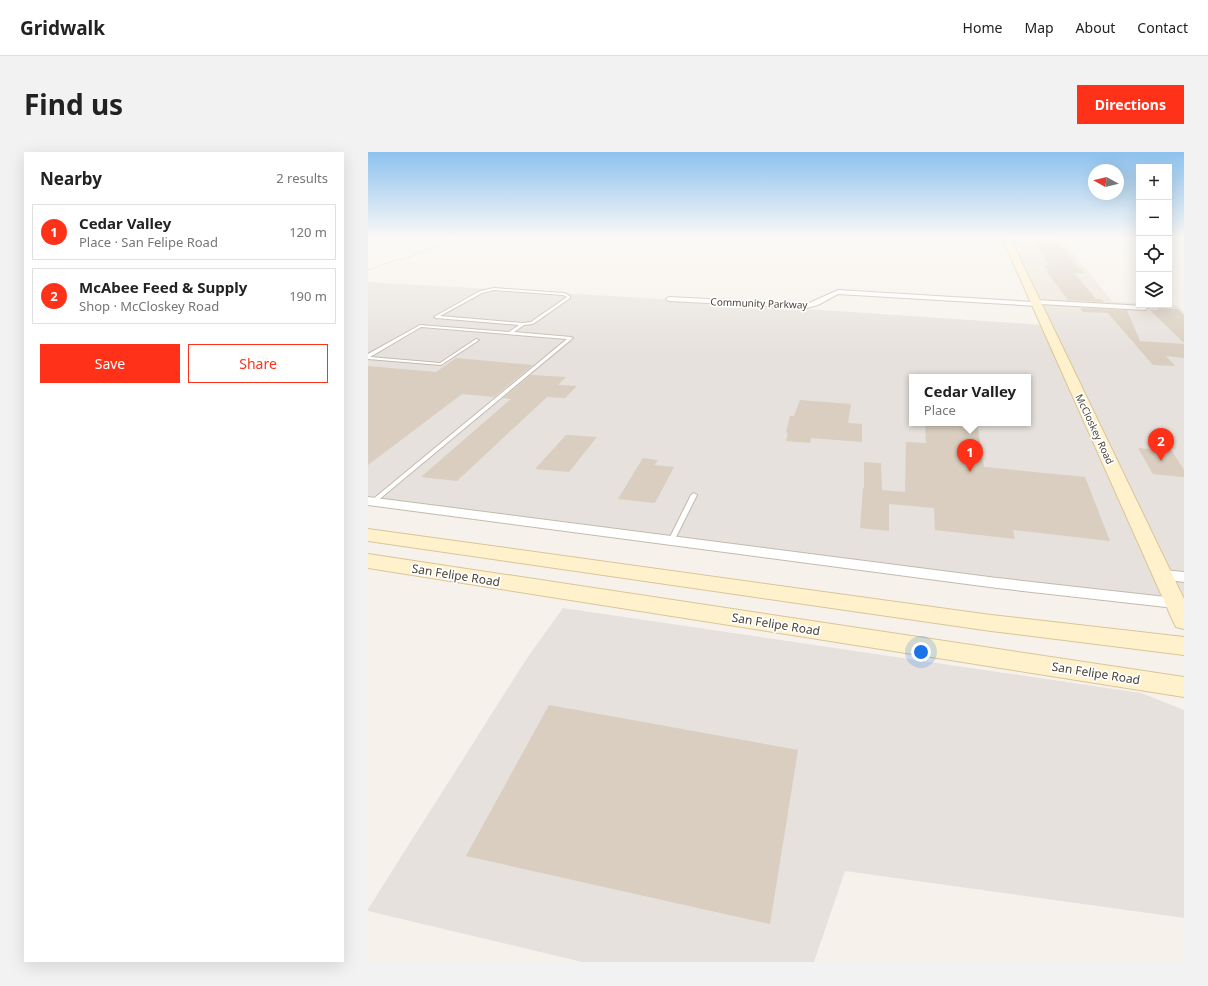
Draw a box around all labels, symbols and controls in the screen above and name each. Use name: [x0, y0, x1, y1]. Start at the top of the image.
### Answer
text: Gridwalk: [20, 15, 105, 41]
text: Home: [963, 18, 1002, 37]
text: Map: [1024, 18, 1054, 37]
text: About: [1076, 18, 1115, 37]
text: Contact: [1137, 18, 1188, 37]
text: Find us: [24, 85, 123, 123]
button: Directions: [1077, 85, 1184, 124]
north arrow: [1088, 164, 1124, 200]
map controls: [1136, 164, 1172, 308]
button: +: [1136, 164, 1172, 200]
text: Nearby: [40, 167, 102, 190]
text: 2 results: [276, 169, 328, 187]
button: −: [1136, 200, 1172, 236]
text: Cedar Valley: [79, 213, 171, 233]
text: 1: [50, 223, 58, 241]
text: 120 m: [289, 223, 327, 241]
text: Place · San Felipe Road: [79, 233, 218, 251]
button: locate: [1136, 236, 1172, 272]
button: layers: [1136, 272, 1172, 308]
text: McAbee Feed & Supply: [79, 277, 247, 297]
text: 2: [50, 287, 58, 305]
text: 190 m: [289, 287, 327, 305]
street label: Community Parkway: [710, 294, 809, 312]
text: Shop · McCloskey Road: [79, 297, 219, 315]
button: Save: [40, 344, 180, 383]
button: Share: [188, 344, 328, 383]
popup: [909, 374, 1031, 426]
text: Cedar Valley: [924, 381, 1016, 401]
street label: McCloskey Road: [1073, 392, 1117, 466]
text: Place: [924, 401, 956, 419]
pin: 2: [1148, 428, 1174, 461]
pin: 1: [957, 439, 983, 472]
street label: San Felipe Road: [411, 560, 501, 590]
street label: San Felipe Road: [731, 609, 821, 639]
your location: [911, 642, 931, 662]
street label: San Felipe Road: [1051, 658, 1141, 688]

